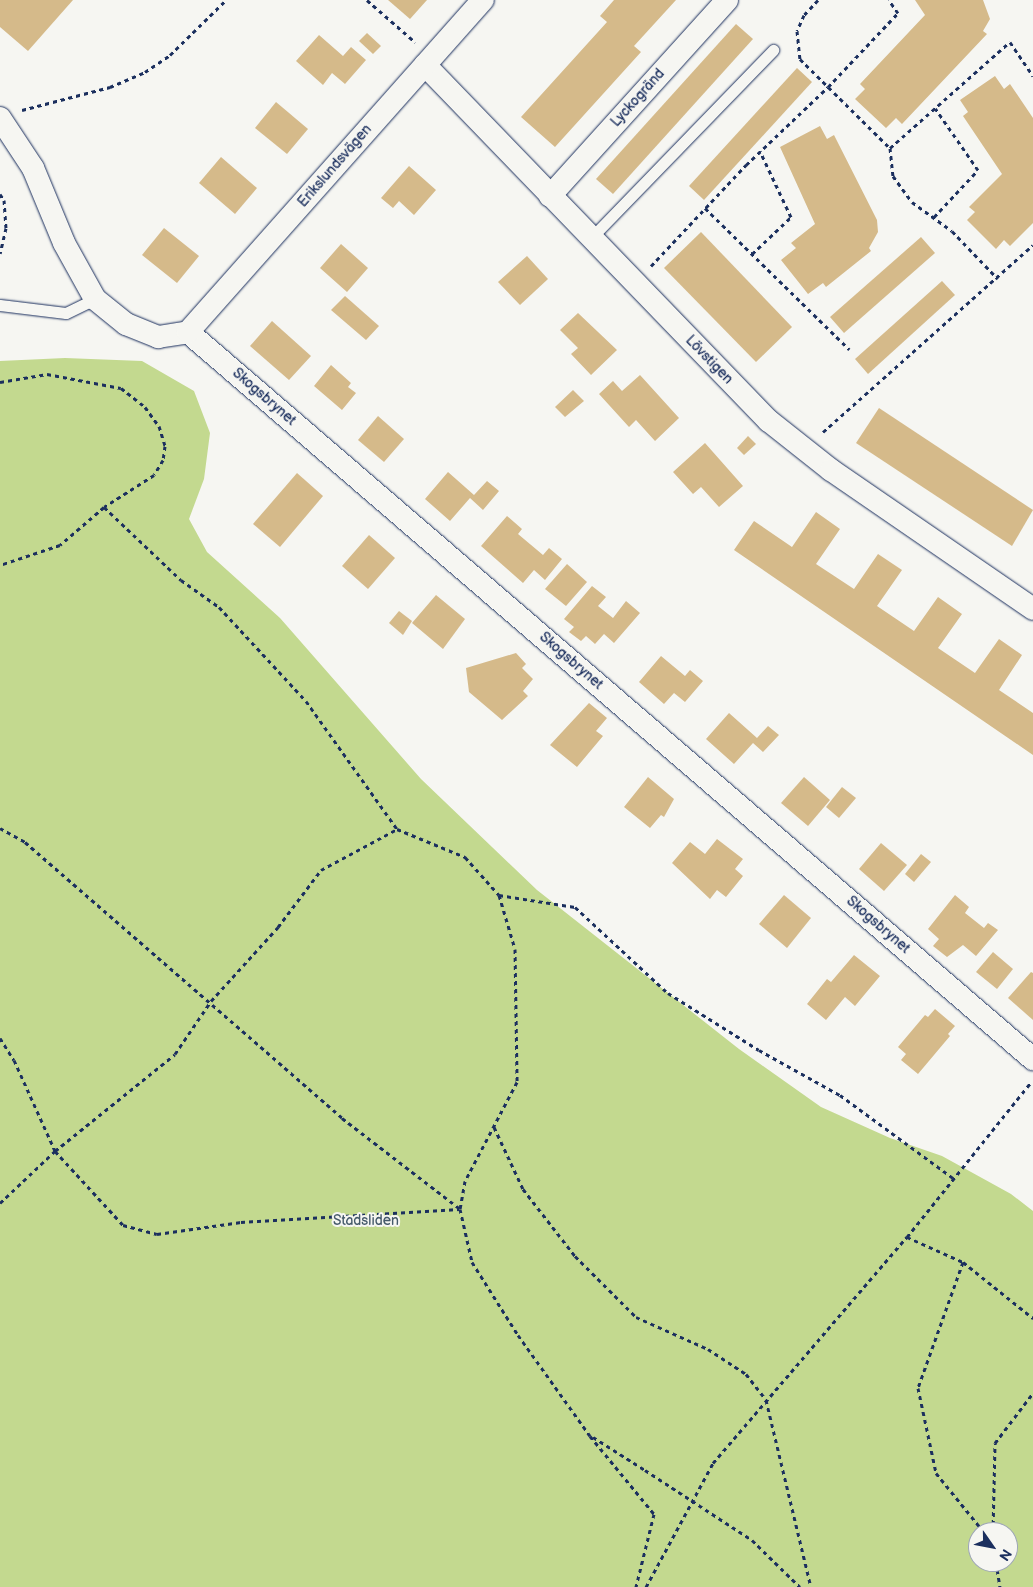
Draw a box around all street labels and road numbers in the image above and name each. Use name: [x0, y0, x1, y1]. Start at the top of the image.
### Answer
street label: Lyckogränd: [608, 66, 668, 130]
street label: Erikslundsvägen: [295, 121, 375, 211]
street label: Lövstigen: [682, 332, 736, 388]
street label: Skogsbrynet: [229, 365, 299, 429]
street label: Skogsbrynet: [536, 629, 606, 693]
street label: Skogsbrynet: [843, 893, 913, 957]

